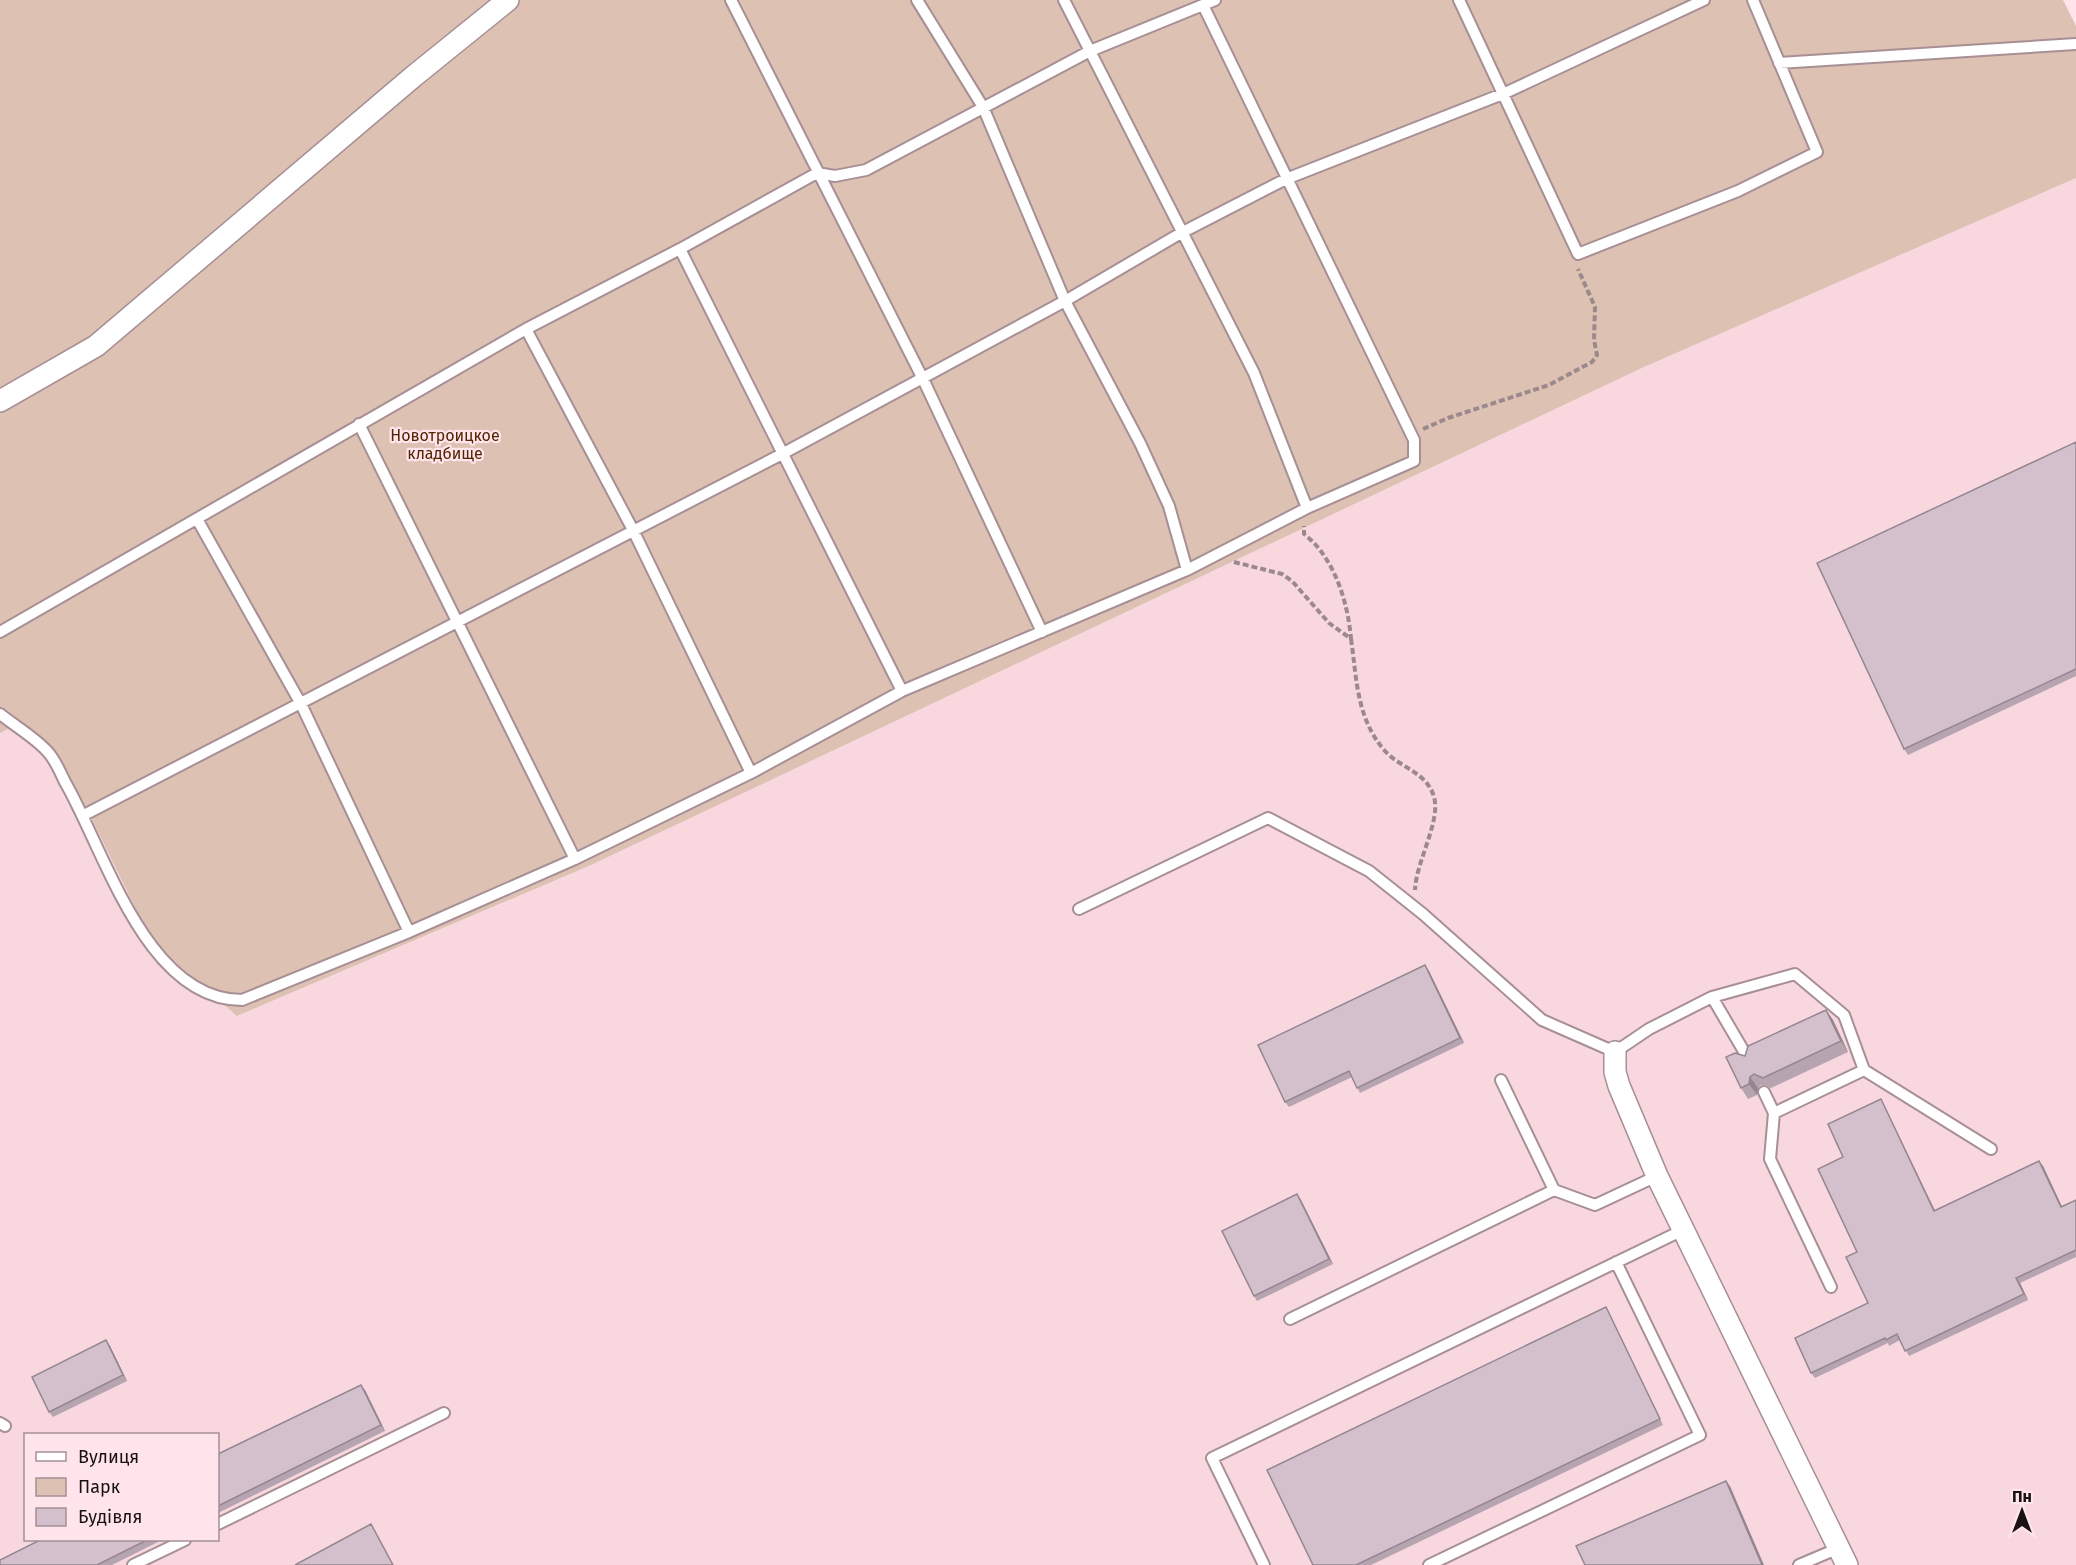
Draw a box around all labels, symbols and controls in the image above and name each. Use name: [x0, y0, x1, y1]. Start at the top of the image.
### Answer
park label: Новотроицкое кладбище: [390, 426, 500, 463]
legend: [24, 1433, 219, 1541]
text: Вулиця: [78, 1446, 139, 1468]
text: Парк: [78, 1476, 121, 1498]
north arrow: [1992, 1481, 2052, 1541]
text: Пн: [2012, 1487, 2032, 1506]
text: Будівля: [78, 1506, 142, 1528]

